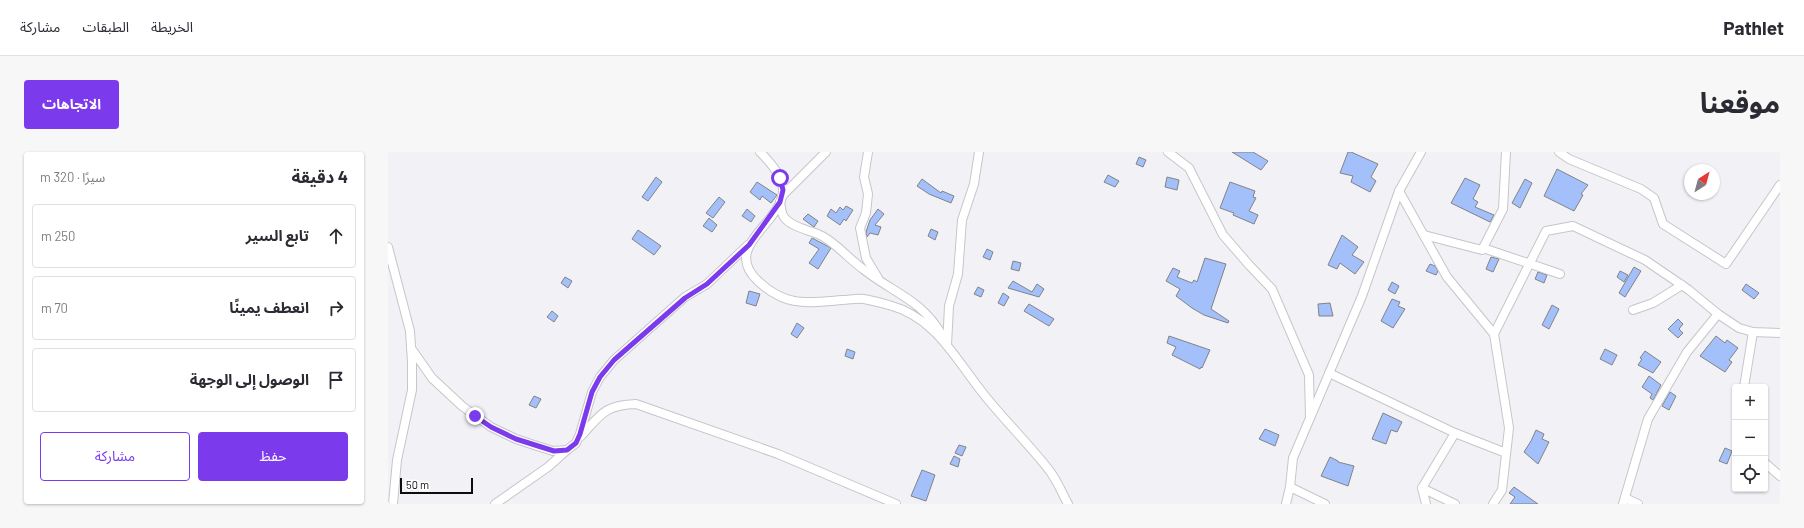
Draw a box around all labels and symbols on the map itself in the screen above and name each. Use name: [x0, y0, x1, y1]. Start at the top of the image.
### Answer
north arrow: [1684, 164, 1720, 200]
route start: [771, 169, 789, 187]
route end: [466, 407, 484, 425]
scale bar: [400, 476, 473, 495]

